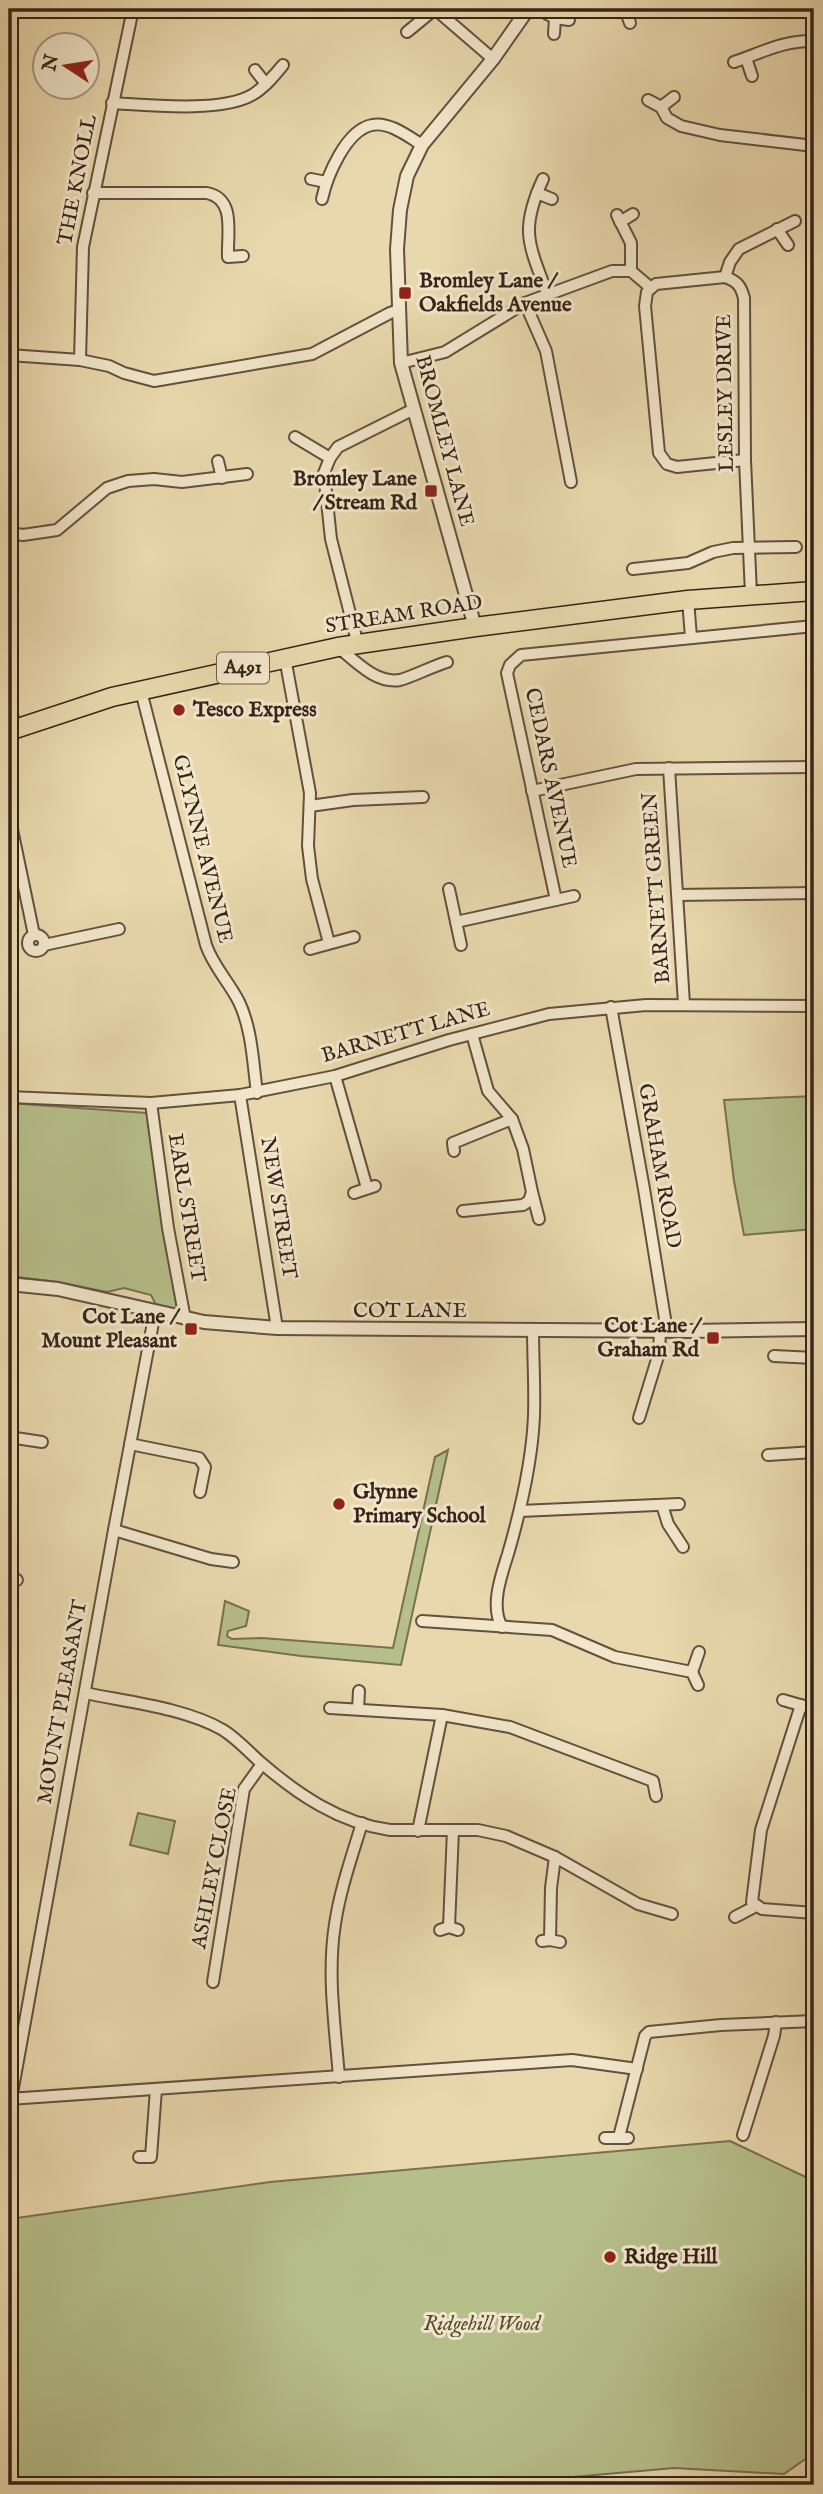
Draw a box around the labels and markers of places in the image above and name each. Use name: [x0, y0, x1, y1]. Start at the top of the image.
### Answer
place label: Bromley Lane / Oakfields Avenue: [419, 268, 572, 319]
marker: Bromley Lane / Oakfields Avenue: [397, 285, 413, 301]
place label: Bromley Lane / Stream Rd: [293, 466, 418, 517]
marker: Bromley Lane / Stream Rd: [423, 483, 439, 499]
place label: Tesco Express: [192, 697, 317, 724]
marker: Tesco Express: [171, 702, 187, 718]
place label: Cot Lane / Mount Pleasant: [41, 1304, 181, 1355]
place label: Cot Lane / Graham Rd: [597, 1313, 703, 1364]
marker: Cot Lane / Mount Pleasant: [183, 1321, 199, 1337]
marker: Cot Lane / Graham Rd: [705, 1330, 721, 1346]
place label: Glynne Primary School: [353, 1479, 487, 1530]
marker: Glynne Primary School: [331, 1496, 347, 1512]
place label: Ridge Hill: [624, 2244, 719, 2271]
marker: Ridge Hill: [602, 2249, 618, 2265]

